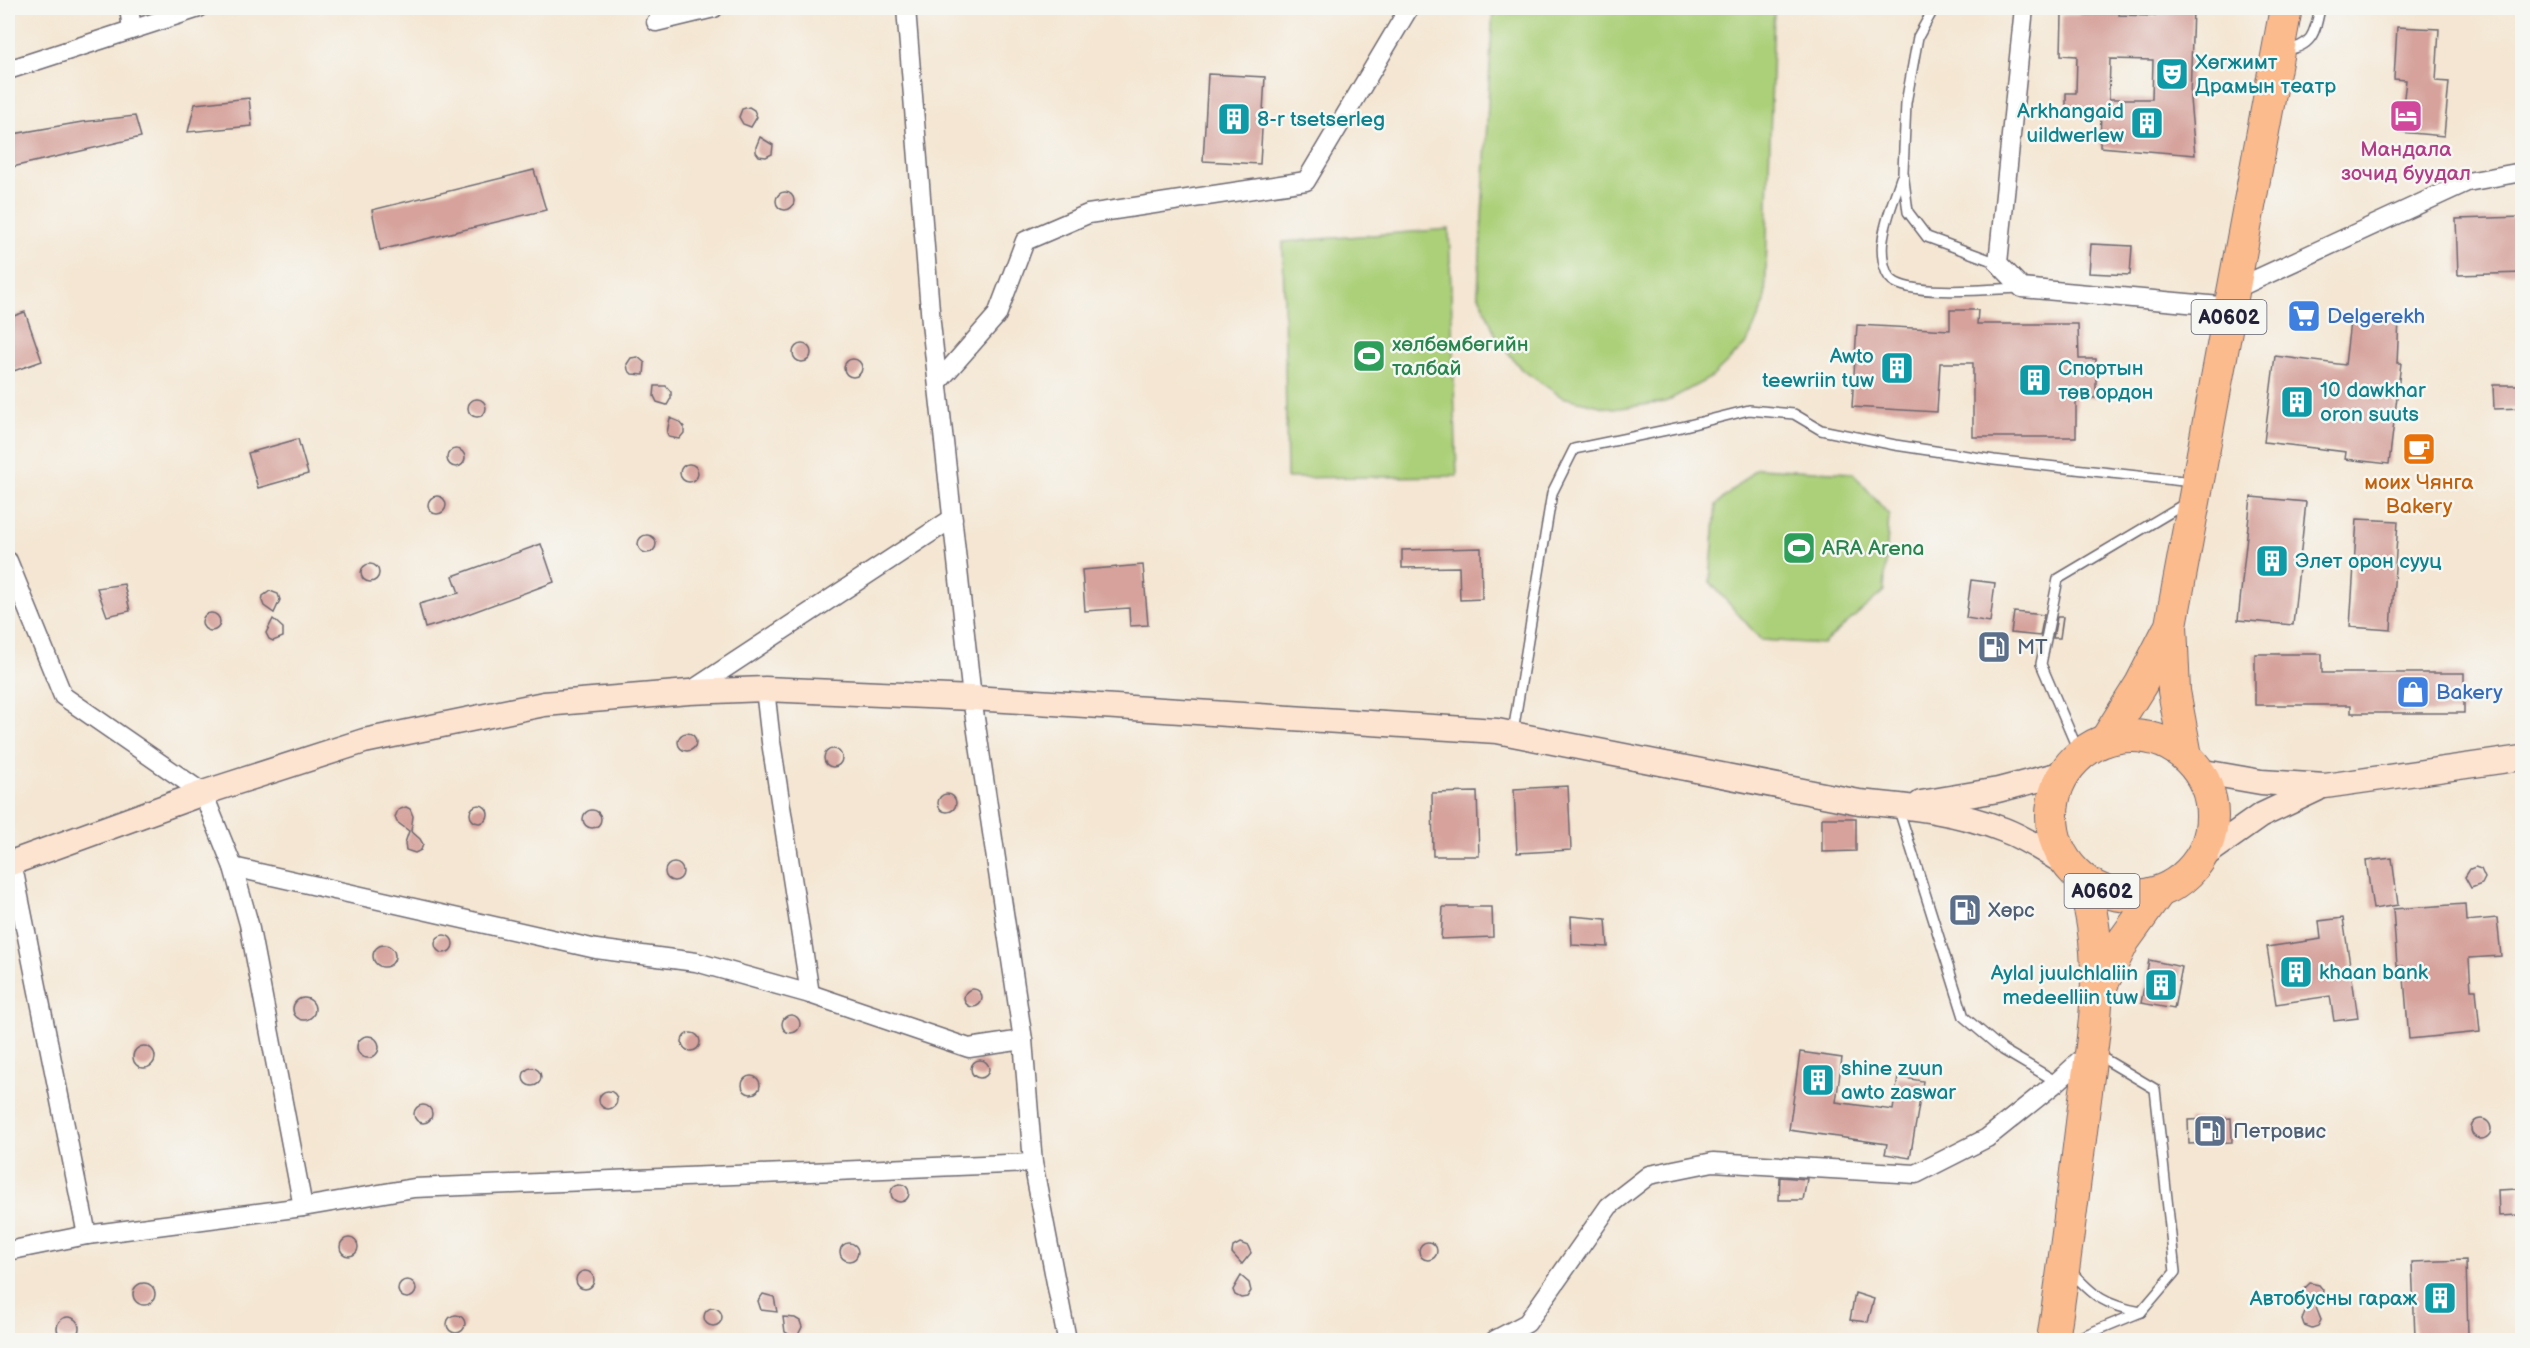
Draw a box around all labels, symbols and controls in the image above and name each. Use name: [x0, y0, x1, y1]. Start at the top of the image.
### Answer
place label: Хөгжимт Драмын театр: [2195, 50, 2336, 99]
theatre icon: Хөгжимт Драмын театр: [2154, 56, 2190, 92]
hotel icon: Мандала зочид буудал: [2388, 98, 2424, 134]
place label: Arkhangaid uildwerlew: [2017, 99, 2124, 148]
building icon: 8-r tsetserleg: [1216, 101, 1252, 137]
building icon: Arkhangaid uildwerlew: [2129, 105, 2165, 141]
place label: 8-r tsetserleg: [1257, 107, 1385, 132]
place label: Мандала зочид буудал: [2341, 137, 2471, 186]
supermarket icon: Delgerekh: [2286, 298, 2322, 334]
road number: A0602: [2192, 300, 2266, 334]
place label: Delgerekh: [2327, 304, 2425, 329]
place label: хөлбөмбөгийн талбай: [1392, 332, 1529, 381]
sports icon: хөлбөмбөгийн талбай: [1351, 338, 1387, 374]
place label: Awto teewriin tuw: [1762, 344, 1874, 393]
building icon: Awto teewriin tuw: [1879, 350, 1915, 386]
place label: Спортын төв ордон: [2058, 356, 2154, 405]
building icon: Спортын төв ордон: [2017, 362, 2053, 398]
place label: 10 dawkhar oron suuts: [2320, 378, 2426, 427]
building icon: 10 dawkhar oron suuts: [2279, 384, 2315, 420]
cafe icon: моих Чянга Bakery: [2401, 431, 2437, 467]
place label: моих Чянга Bakery: [2364, 470, 2474, 519]
sports icon: ARA Arena: [1781, 530, 1817, 566]
place label: ARA Arena: [1822, 536, 1924, 561]
building icon: Элет орон сууц: [2254, 543, 2290, 579]
place label: Элет орон сууц: [2295, 549, 2442, 574]
fuel station icon: MT: [1976, 629, 2012, 665]
place label: MT: [2017, 635, 2048, 660]
shop icon: Bakery: [2395, 674, 2431, 710]
place label: Bakery: [2436, 680, 2503, 705]
road number: A0602: [2064, 874, 2140, 908]
fuel station icon: Хөрс: [1947, 892, 1983, 928]
place label: Хөрс: [1988, 898, 2035, 923]
building icon: khaan bank: [2278, 954, 2314, 990]
place label: khaan bank: [2319, 960, 2429, 985]
place label: Aylal juulchlaliin medeelliin tuw: [1991, 961, 2138, 1010]
building icon: Aylal juulchlaliin medeelliin tuw: [2143, 967, 2179, 1003]
place label: shine zuun awto zaswar: [1841, 1056, 1956, 1105]
building icon: shine zuun awto zaswar: [1800, 1062, 1836, 1098]
fuel station icon: Петровис: [2192, 1113, 2228, 1149]
place label: Петровис: [2233, 1119, 2326, 1144]
building icon: Автобусны гараж: [2422, 1280, 2458, 1316]
place label: Автобусны гараж: [2249, 1286, 2417, 1311]

